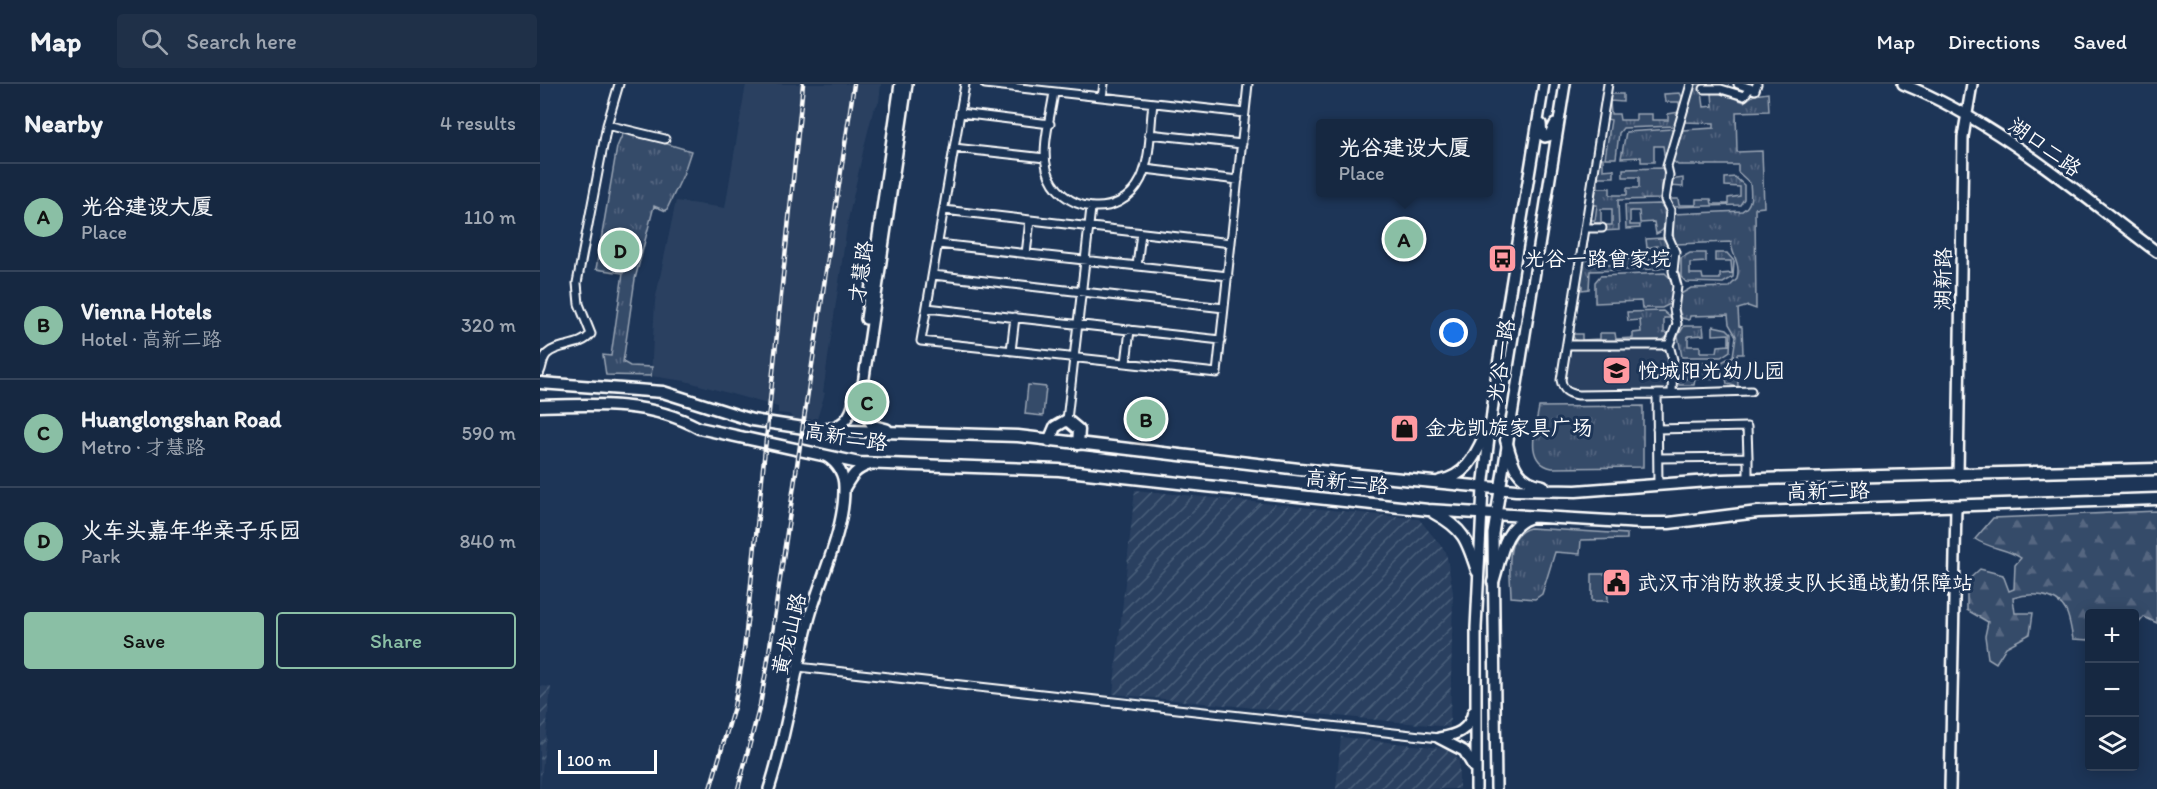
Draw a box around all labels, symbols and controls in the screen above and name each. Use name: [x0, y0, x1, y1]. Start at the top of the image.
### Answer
search box: [117, 14, 537, 68]
text: Map: [30, 24, 81, 58]
icon: search: [138, 25, 171, 58]
text: Search here: [186, 28, 297, 55]
text: Map: [1877, 29, 1915, 54]
text: Directions: [1948, 29, 2040, 54]
text: Saved: [2073, 29, 2127, 54]
text: Nearby: [24, 107, 103, 139]
text: 4 results: [440, 111, 516, 135]
street label: 湖口二路: [2004, 112, 2087, 181]
popup: [1316, 119, 1493, 197]
text: 光谷建设大厦: [1338, 134, 1471, 161]
text: Place: [1338, 161, 1385, 185]
text: 光谷建设大厦: [81, 193, 213, 220]
text: A: [37, 205, 50, 229]
text: 110 m: [464, 205, 516, 229]
pin: A: [1384, 216, 1424, 262]
text: Place: [81, 220, 127, 244]
pin: D: [600, 228, 640, 272]
street label: 才慧路: [844, 239, 877, 305]
bus stop icon: 光谷一路曾家垸: [1487, 243, 1519, 275]
place label: 光谷一路曾家垸: [1524, 246, 1671, 271]
street label: 湖新路: [1929, 247, 1956, 311]
text: Vienna Hotels: [81, 298, 212, 325]
text: B: [37, 313, 50, 337]
text: 320 m: [461, 313, 516, 337]
street label: 光谷一路: [1482, 317, 1519, 404]
your location: [1439, 318, 1468, 347]
text: Hotel · 高新二路: [81, 327, 221, 351]
school or university icon: 悦城阳光幼儿园: [1601, 355, 1633, 387]
place label: 悦城阳光幼儿园: [1638, 358, 1785, 383]
pin: C: [848, 380, 886, 424]
pin: B: [1126, 396, 1166, 442]
text: Huanglongshan Road: [81, 406, 282, 433]
shop icon: 金龙凯旋家具广场: [1388, 412, 1420, 444]
place label: 金龙凯旋家具广场: [1425, 415, 1593, 440]
street label: 高新二路: [803, 418, 890, 455]
text: C: [37, 421, 50, 445]
text: 590 m: [461, 421, 516, 445]
text: Metro · 才慧路: [81, 435, 205, 459]
street label: 高新二路: [1304, 465, 1390, 498]
street label: 高新二路: [1786, 477, 1870, 504]
text: 火车头嘉年华亲子乐园: [81, 517, 301, 544]
text: D: [37, 529, 50, 553]
text: 840 m: [459, 529, 516, 553]
text: Park: [81, 544, 120, 568]
public building icon: 武汉市消防救援支队长通战勤保障站: [1600, 567, 1632, 599]
place label: 武汉市消防救援支队长通战勤保障站: [1637, 570, 1973, 595]
street label: 黄龙山路: [766, 590, 811, 678]
map controls: [2085, 609, 2139, 771]
button: +: [2085, 609, 2139, 663]
button: Save: [24, 612, 264, 669]
button: Share: [276, 612, 516, 669]
button: −: [2085, 663, 2139, 717]
button: layers: [2085, 717, 2139, 771]
scale bar: [558, 747, 657, 774]
text: 100 m: [567, 751, 611, 770]

